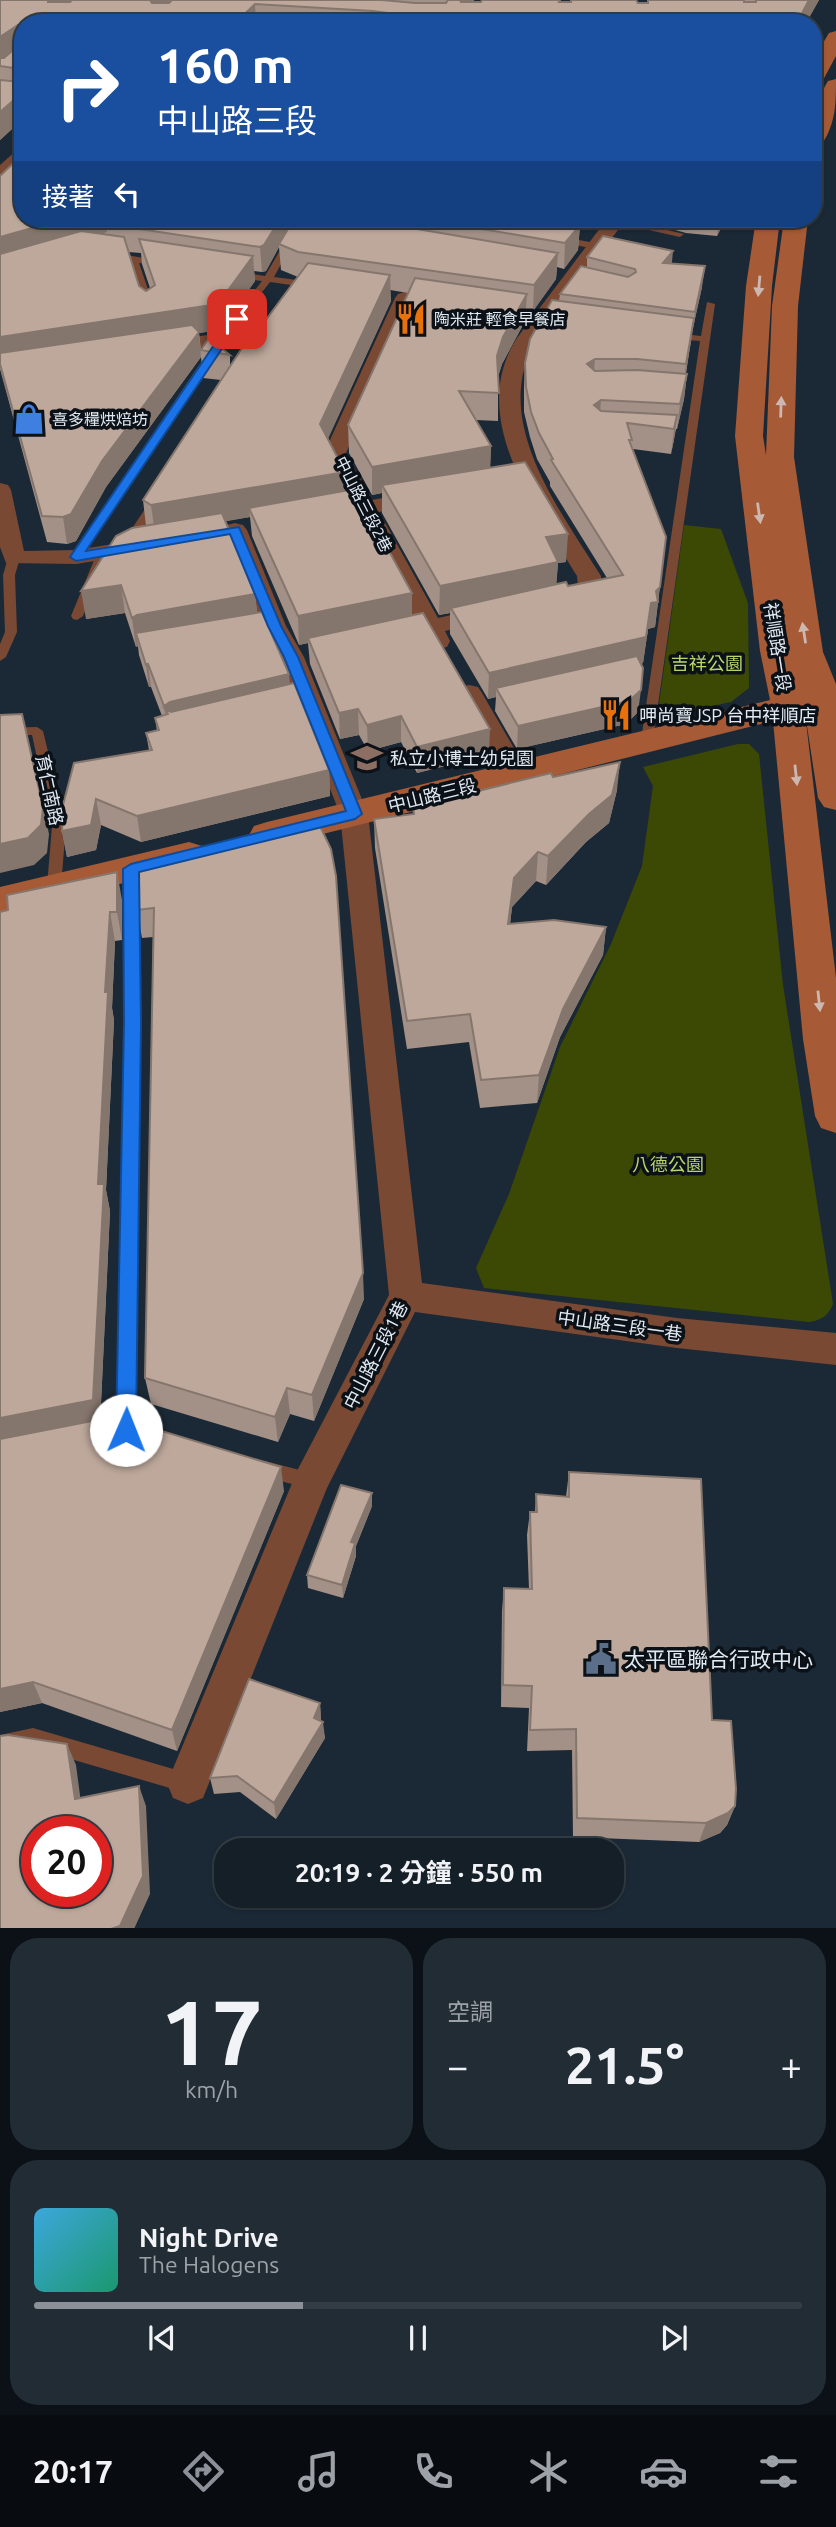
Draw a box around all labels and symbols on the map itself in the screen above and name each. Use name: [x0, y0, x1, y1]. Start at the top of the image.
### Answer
one-way arrow: [753, 276, 764, 298]
pin: [207, 289, 267, 349]
restaurant icon: 陶米莊 輕食早餐店: [394, 302, 428, 336]
place label: 陶米莊 輕食早餐店: [434, 310, 566, 328]
one-way arrow: [775, 396, 786, 418]
shop icon: 喜多糧烘焙坊: [12, 402, 46, 436]
place label: 喜多糧烘焙坊: [52, 410, 148, 428]
street label: 中山路三段2巷: [332, 453, 396, 555]
one-way arrow: [753, 502, 764, 524]
street label: 祥順路一段: [761, 601, 795, 693]
one-way arrow: [799, 622, 810, 644]
park label: 吉祥公園: [671, 653, 743, 673]
restaurant icon: 呷尚寶JSP 台中祥順店: [599, 698, 633, 732]
place label: 呷尚寶JSP 台中祥順店: [639, 705, 816, 725]
school or university icon: 私立小博士幼兒園: [350, 741, 384, 775]
place label: 私立小博士幼兒園: [390, 748, 534, 768]
street label: 育仁南路: [33, 753, 67, 827]
one-way arrow: [790, 764, 801, 786]
street label: 中山路三段: [386, 774, 478, 816]
one-way arrow: [814, 990, 825, 1012]
park label: 八德公園: [632, 1154, 704, 1174]
street label: 中山路三段1巷: [339, 1298, 411, 1412]
street label: 中山路三段一巷: [556, 1306, 684, 1344]
position arrow: [89, 1393, 163, 1467]
public building icon: 太平區聯合行政中心: [584, 1642, 618, 1676]
place label: 太平區聯合行政中心: [624, 1647, 813, 1671]
speed limit sign: 20: [21, 1816, 112, 1907]

